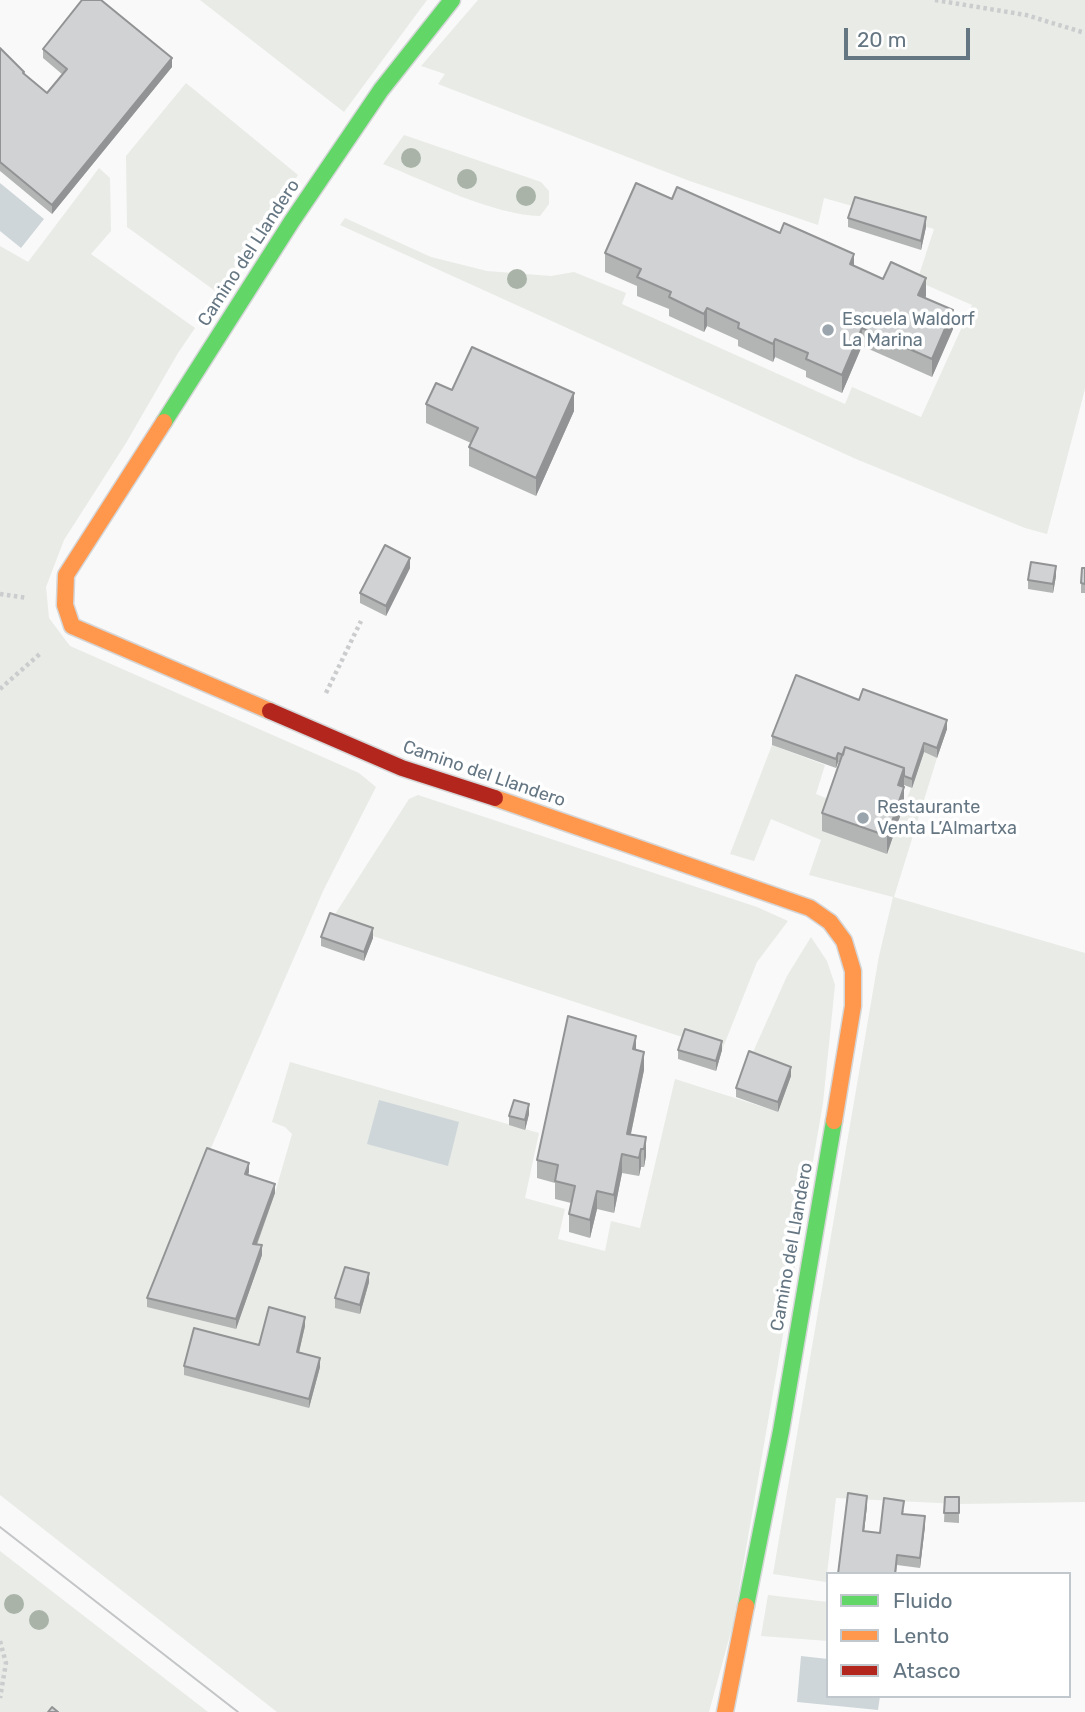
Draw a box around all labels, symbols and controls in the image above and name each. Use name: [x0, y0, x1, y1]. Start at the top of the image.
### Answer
scale bar: [847, 14, 973, 58]
text: 20 m: [857, 27, 906, 52]
street label: Camino del Llandero: [193, 176, 305, 330]
place label: Escuela Waldorf La Marina: [842, 309, 975, 352]
marker: Escuela Waldorf La Marina: [820, 322, 836, 338]
street label: Camino del Llandero: [400, 736, 568, 812]
place label: Restaurante Venta L’Almartxa: [877, 797, 1017, 840]
marker: Restaurante Venta L’Almartxa: [855, 810, 871, 826]
street label: Camino del Llandero: [767, 1161, 817, 1333]
legend: [826, 1572, 1071, 1698]
text: Fluido: [893, 1588, 953, 1613]
text: Lento: [893, 1623, 949, 1648]
text: Atasco: [893, 1658, 961, 1683]

